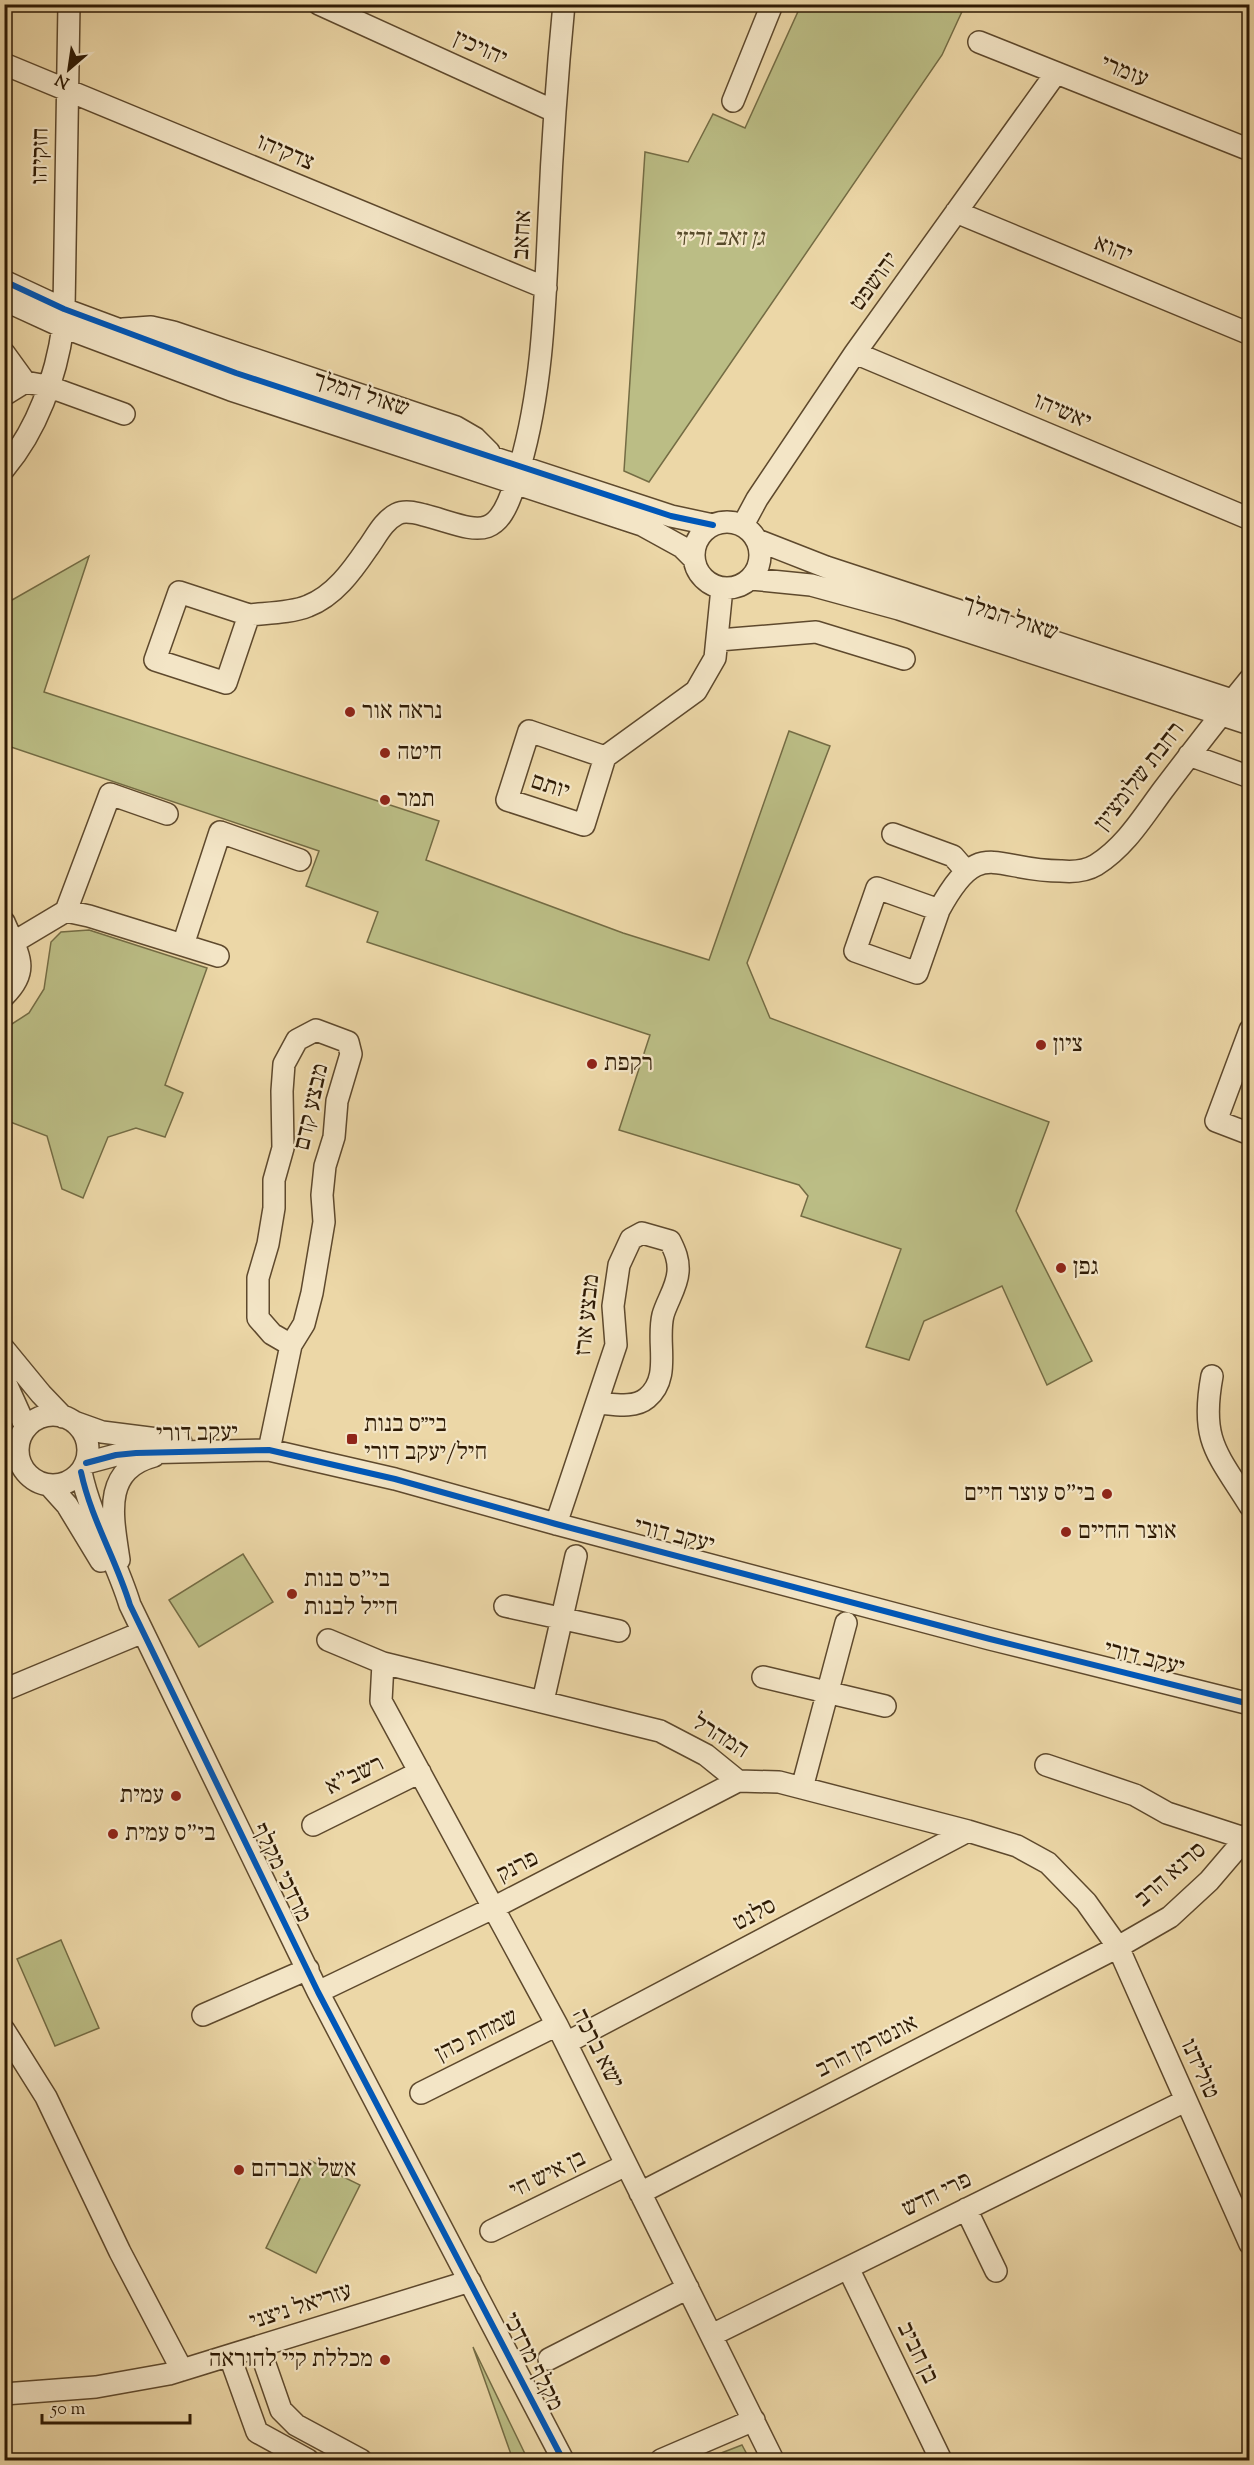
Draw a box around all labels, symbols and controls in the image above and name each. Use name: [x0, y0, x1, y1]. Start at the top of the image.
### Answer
street label: יהויכין: [448, 22, 512, 76]
north arrow: [39, 39, 99, 99]
street label: עומרי: [1095, 47, 1153, 97]
text: N: [52, 67, 74, 93]
street label: צדקיהו: [251, 126, 319, 180]
street label: חזקיהו: [24, 127, 58, 185]
street label: אחאב: [505, 209, 541, 261]
park label: גן זאב זריזי: [674, 222, 766, 256]
street label: יהוא: [1089, 227, 1137, 273]
street label: יהושפט: [842, 246, 908, 318]
street label: שאול המלך: [308, 363, 414, 427]
street label: יאשיהו: [1028, 385, 1096, 439]
street label: שאול המלך: [957, 587, 1063, 651]
place label: נראה אור: [362, 695, 442, 729]
marker: נראה אור: [343, 705, 357, 719]
street label: רחבת שלומציון: [1086, 715, 1194, 839]
place label: חיטה: [397, 736, 442, 770]
marker: חיטה: [378, 746, 392, 760]
street label: יותם: [526, 765, 574, 809]
place label: תמר: [397, 783, 435, 817]
marker: תמר: [378, 793, 392, 807]
place label: ציון: [1053, 1028, 1083, 1062]
marker: ציון: [1034, 1038, 1048, 1052]
place label: רקפת: [604, 1047, 653, 1081]
marker: רקפת: [585, 1057, 599, 1071]
street label: מבצע קדם: [286, 1060, 338, 1154]
place label: גפן: [1073, 1251, 1099, 1285]
marker: גפן: [1054, 1261, 1068, 1275]
street label: מבצע ארז: [567, 1272, 609, 1358]
place label: בי״ס בנות חיל/יעקב דורי: [364, 1408, 487, 1470]
street label: יעקב דורי: [156, 1416, 238, 1452]
marker: בי״ס בנות חיל/יעקב דורי: [345, 1432, 359, 1446]
place label: בי"ס עוצר חיים: [964, 1477, 1095, 1511]
marker: בי"ס עוצר חיים: [1100, 1487, 1114, 1501]
street label: יעקב דורי: [630, 1510, 718, 1562]
place label: אוצר החיים: [1078, 1515, 1177, 1549]
marker: אוצר החיים: [1059, 1525, 1073, 1539]
place label: בי"ס בנות חייל לבנות: [304, 1563, 398, 1625]
marker: בי"ס בנות חייל לבנות: [285, 1587, 299, 1601]
street label: יעקב דורי: [1100, 1633, 1188, 1685]
street label: המהרל: [685, 1706, 755, 1768]
street label: רשב"א: [320, 1747, 390, 1805]
place label: עמית: [120, 1779, 164, 1813]
marker: עמית: [169, 1789, 183, 1803]
place label: בי"ס עמית: [125, 1817, 216, 1851]
street label: מרדכי מקלף: [242, 1818, 320, 1928]
marker: בי"ס עמית: [106, 1827, 120, 1841]
street label: סרנא הרב: [1128, 1834, 1214, 1916]
street label: פרנק: [491, 1842, 545, 1892]
street label: סלנט: [727, 1890, 783, 1940]
street label: שמחת כהן: [430, 2001, 524, 2071]
street label: ישא ברכה: [562, 2003, 632, 2095]
street label: אונטרמן הרב: [810, 2007, 924, 2087]
street label: טולידנו: [1171, 2033, 1227, 2105]
street label: בן איש חי: [504, 2142, 592, 2208]
place label: אשל אברהם: [251, 2153, 357, 2187]
marker: אשל אברהם: [232, 2163, 246, 2177]
street label: פרי חדש: [896, 2164, 978, 2226]
street label: עזריאל ניצני: [245, 2275, 357, 2339]
street label: מקלף מרדכי: [493, 2307, 571, 2417]
street label: בן חביב: [887, 2316, 947, 2390]
place label: מכללת קיי להוראה: [209, 2343, 373, 2377]
marker: מכללת קיי להוראה: [378, 2353, 392, 2367]
scale bar: [42, 2387, 190, 2425]
text: 50 m: [50, 2397, 86, 2423]

